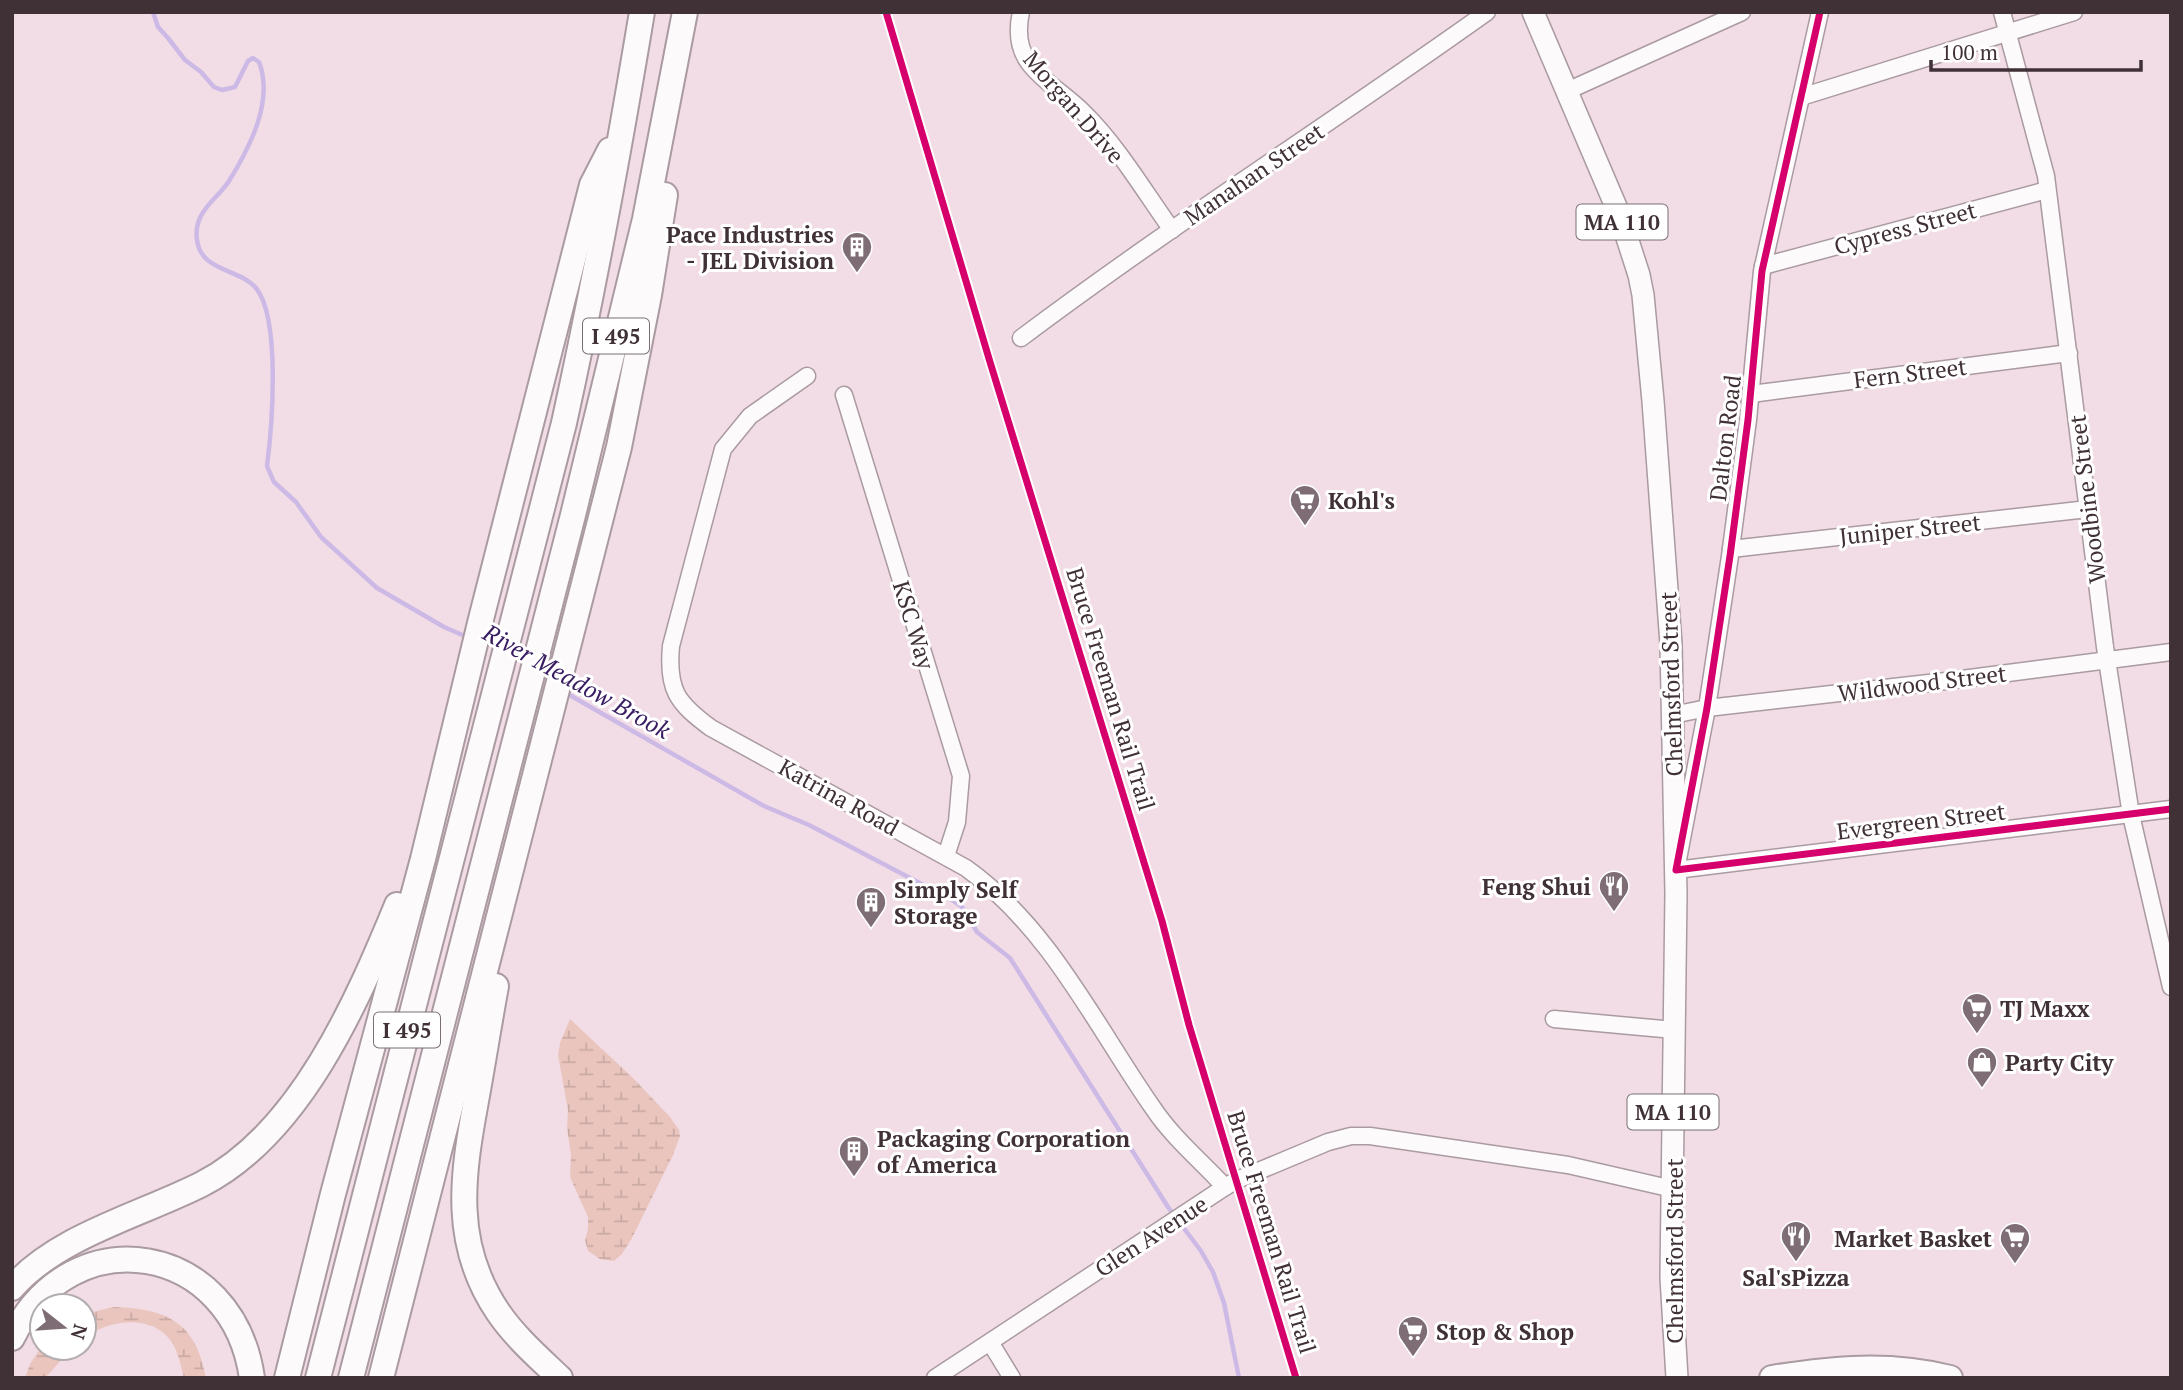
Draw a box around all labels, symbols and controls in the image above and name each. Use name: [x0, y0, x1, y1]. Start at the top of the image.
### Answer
scale bar: [1931, 28, 2141, 72]
text: 100 m: [1941, 38, 1998, 66]
street label: Morgan Drive: [1017, 44, 1131, 170]
street label: Manahan Street: [1178, 115, 1330, 232]
street label: Cypress Street: [1830, 194, 1980, 262]
road number: MA 110: [1576, 204, 1668, 240]
place label: Pace Industries - JEL Division: [666, 219, 834, 276]
building icon: Pace Industries - JEL Division: [840, 230, 874, 274]
road number: I 495: [583, 318, 649, 354]
street label: Fern Street: [1852, 351, 1969, 395]
street label: Dalton Road: [1702, 373, 1748, 503]
street label: Woodbine Street: [2061, 412, 2113, 585]
supermarket icon: Kohl's: [1288, 483, 1322, 527]
place label: Kohl's: [1328, 485, 1395, 516]
street label: Juniper Street: [1838, 506, 1983, 552]
street label: Bruce Freeman Rail Trail: [1059, 564, 1163, 814]
street label: KSC Way: [886, 577, 942, 673]
street label: Chelmsford Street: [1652, 590, 1690, 777]
water label: River Meadow Brook: [477, 616, 677, 746]
street label: Wildwood Street: [1836, 657, 2009, 709]
street label: Katrina Road: [773, 751, 905, 843]
street label: Evergreen Street: [1835, 795, 2008, 847]
restaurant icon: Feng Shui: [1597, 869, 1631, 913]
place label: Feng Shui: [1482, 871, 1591, 902]
place label: Simply Self Storage: [894, 874, 1020, 931]
building icon: Simply Self Storage: [854, 885, 888, 929]
supermarket icon: TJ Maxx: [1960, 991, 1994, 1035]
place label: TJ Maxx: [2000, 993, 2090, 1024]
road number: I 495: [374, 1012, 440, 1048]
shop icon: Party City: [1965, 1045, 1999, 1089]
place label: Party City: [2005, 1047, 2114, 1078]
road number: MA 110: [1628, 1094, 1718, 1130]
street label: Bruce Freeman Rail Trail: [1220, 1107, 1324, 1357]
place label: Packaging Corporation of America: [877, 1123, 1130, 1180]
building icon: Packaging Corporation of America: [837, 1134, 871, 1178]
street label: Chelmsford Street: [1659, 1158, 1690, 1344]
street label: Glen Avenue: [1089, 1188, 1213, 1284]
restaurant icon: Sal'sPizza: [1779, 1219, 1813, 1263]
supermarket icon: Market Basket: [1998, 1221, 2032, 1265]
place label: Market Basket: [1834, 1223, 1992, 1254]
place label: Sal'sPizza: [1742, 1262, 1850, 1293]
north arrow: [28, 1292, 98, 1362]
supermarket icon: Stop & Shop: [1396, 1314, 1430, 1358]
place label: Stop & Shop: [1436, 1316, 1574, 1347]
text: N: [66, 1322, 94, 1343]

